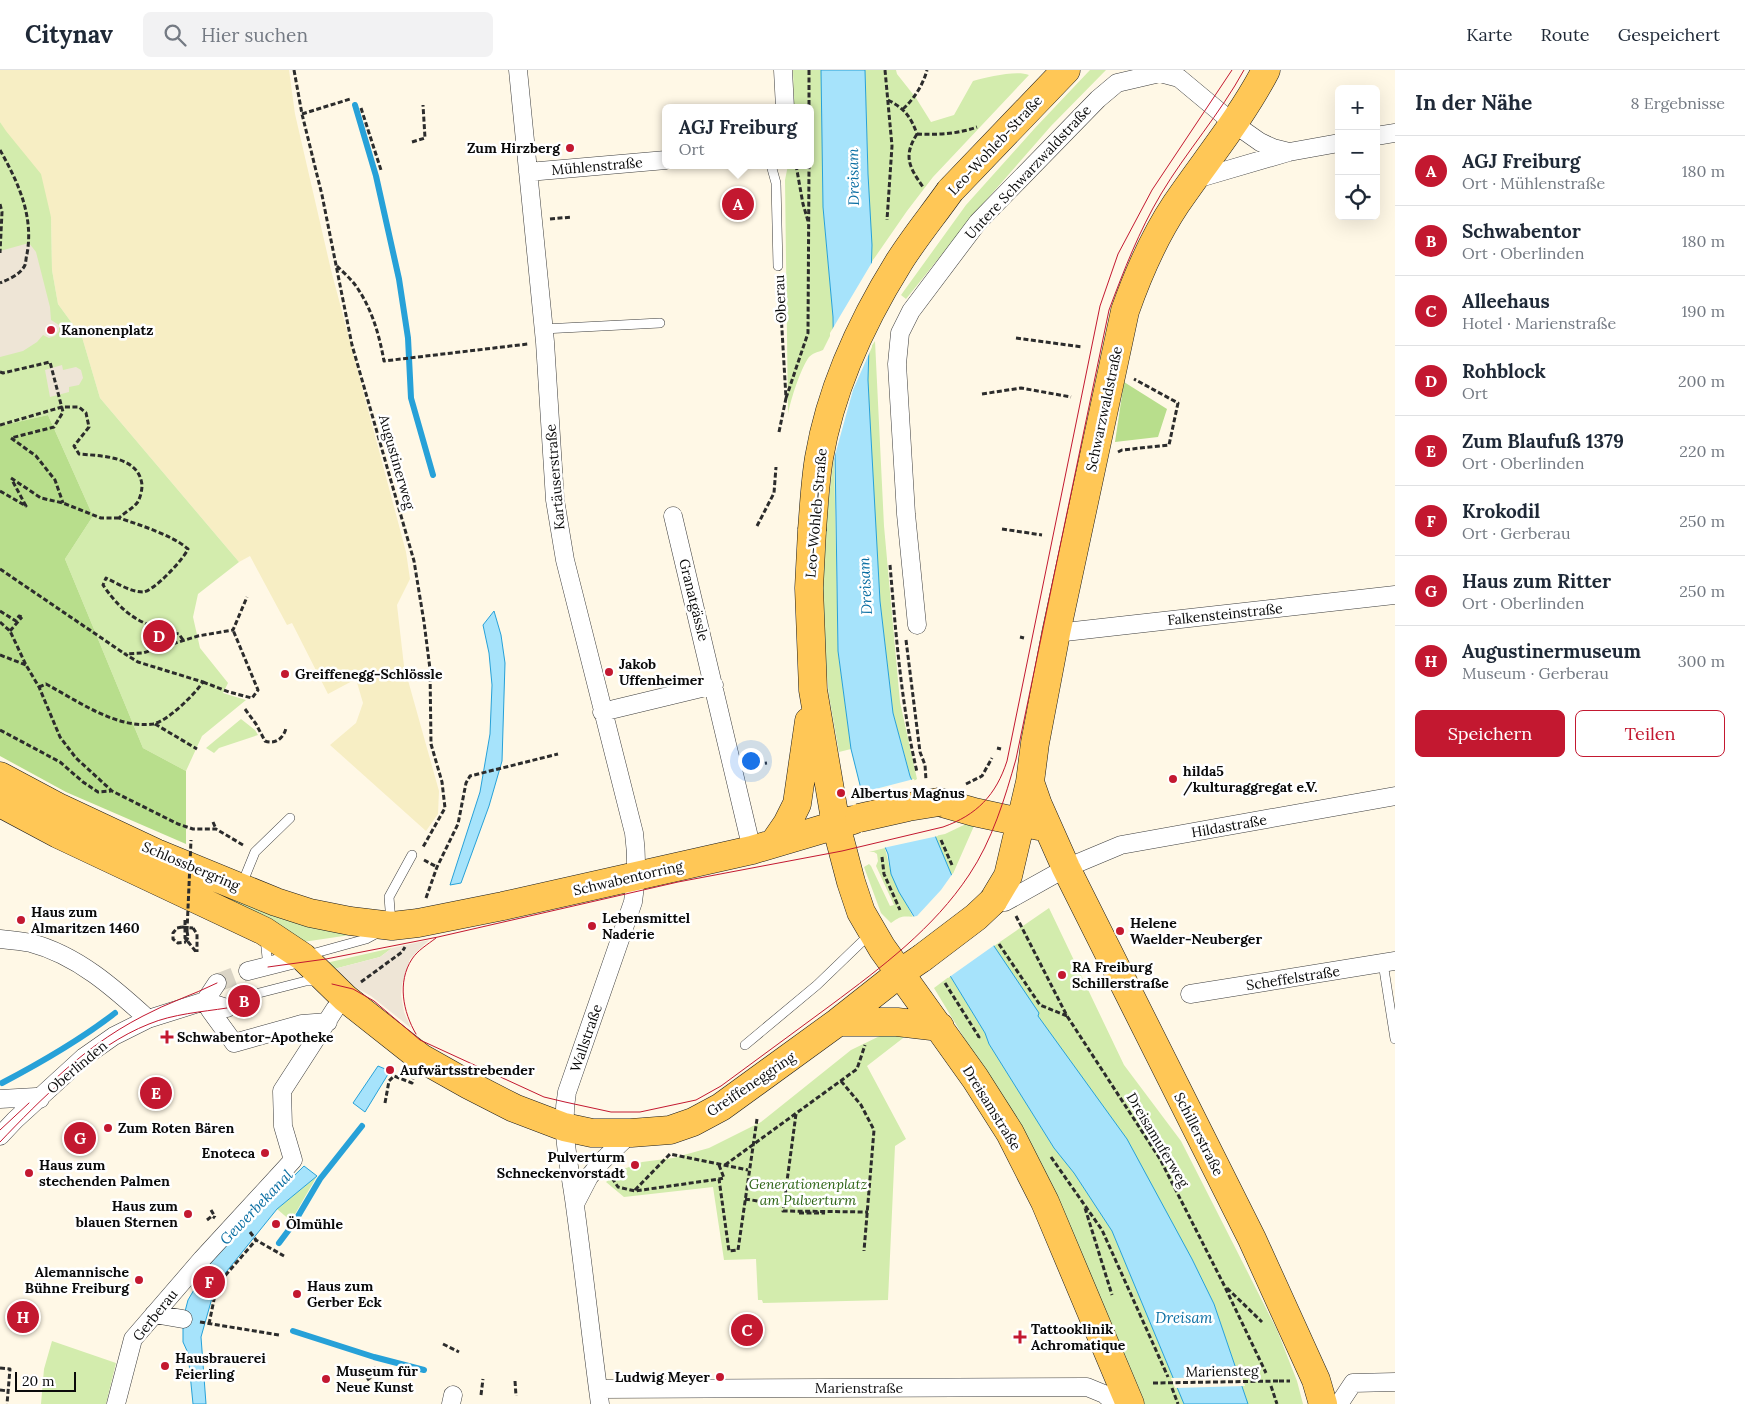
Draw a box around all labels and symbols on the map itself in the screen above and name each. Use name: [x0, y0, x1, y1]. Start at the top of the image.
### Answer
street label: Leo-Wohleb-Straße: [944, 91, 1046, 199]
street label: Untere Schwarzwaldstraße: [961, 101, 1095, 243]
place label: Zum Hirzberg: [467, 139, 561, 157]
marker: Zum Hirzberg: [564, 142, 576, 154]
water label: Dreisam: [843, 148, 863, 206]
street label: Mühlenstraße: [551, 153, 644, 179]
pin: A: [722, 185, 754, 223]
street label: Oberau: [770, 274, 790, 324]
place label: Kanonenplatz: [61, 321, 153, 339]
marker: Kanonenplatz: [45, 324, 57, 336]
street label: Schwarzwaldstraße: [1082, 344, 1126, 473]
street label: Augustinerweg: [375, 412, 419, 512]
street label: Kartäuserstraße: [541, 423, 569, 531]
street label: Leo-Wohleb-Straße: [801, 447, 831, 579]
street label: Granatgässle: [675, 557, 713, 643]
water label: Dreisam: [854, 557, 876, 615]
street label: Falkensteinstraße: [1166, 599, 1284, 629]
pin: D: [143, 617, 175, 655]
place label: Jakob Uffenheimer: [619, 655, 704, 689]
place label: Greiffenegg-Schlössle: [295, 665, 443, 683]
marker: Jakob Uffenheimer: [603, 666, 615, 678]
marker: Greiffenegg-Schlössle: [279, 668, 291, 680]
your location: [738, 748, 764, 774]
place label: hilda5 /kulturaggregat e.V.: [1183, 762, 1317, 796]
marker: hilda5 /kulturaggregat e.V.: [1167, 773, 1179, 785]
place label: Albertus Magnus: [851, 784, 965, 802]
marker: Albertus Magnus: [835, 787, 847, 799]
street label: Hildastraße: [1190, 810, 1269, 841]
street label: Schlossbergring: [139, 837, 243, 895]
street label: Schwabentorring: [571, 857, 685, 899]
place label: Haus zum Almaritzen 1460: [31, 903, 140, 937]
place label: Lebensmittel Naderie: [602, 909, 691, 943]
marker: Haus zum Almaritzen 1460: [15, 914, 27, 926]
place label: Helene Waelder-Neuberger: [1130, 914, 1262, 948]
marker: Lebensmittel Naderie: [586, 920, 598, 932]
marker: Helene Waelder-Neuberger: [1114, 925, 1126, 937]
place label: RA Freiburg Schillerstraße: [1072, 958, 1169, 992]
street label: Scheffelstraße: [1245, 962, 1341, 994]
marker: RA Freiburg Schillerstraße: [1056, 969, 1068, 981]
pin: B: [228, 982, 260, 1020]
street label: Wallstraße: [566, 1001, 606, 1074]
place label: Schwabentor-Apotheke: [177, 1028, 334, 1046]
marker: Schwabentor-Apotheke: [161, 1031, 173, 1043]
street label: Oberlinden: [43, 1036, 111, 1098]
street label: Greiffeneggring: [703, 1048, 799, 1120]
place label: Aufwärtsstrebender: [400, 1061, 535, 1079]
street label: Dreisamstraße: [959, 1062, 1025, 1154]
marker: Aufwärtsstrebender: [384, 1064, 396, 1076]
pin: E: [140, 1074, 172, 1112]
street label: Dreisamuferweg: [1123, 1089, 1193, 1191]
street label: Schillerstraße: [1170, 1089, 1228, 1179]
pin: G: [64, 1119, 96, 1157]
place label: Zum Roten Bären: [118, 1119, 234, 1137]
marker: Zum Roten Bären: [102, 1122, 114, 1134]
place label: Enoteca: [202, 1144, 256, 1162]
marker: Enoteca: [259, 1147, 271, 1159]
place label: Pulverturm Schneckenvorstadt: [497, 1148, 625, 1182]
place label: Haus zum stechenden Palmen: [39, 1156, 170, 1190]
marker: Pulverturm Schneckenvorstadt: [629, 1159, 641, 1171]
water label: Gewerbekanal: [216, 1165, 297, 1248]
marker: Haus zum stechenden Palmen: [23, 1167, 35, 1179]
park label: Generationenplatz am Pulverturm: [749, 1175, 868, 1209]
place label: Haus zum blauen Sternen: [75, 1197, 178, 1231]
marker: Haus zum blauen Sternen: [182, 1208, 194, 1220]
place label: Ölmühle: [286, 1215, 343, 1233]
marker: Ölmühle: [270, 1218, 282, 1230]
place label: Alemannische Bühne Freiburg: [25, 1263, 130, 1297]
pin: F: [193, 1263, 225, 1301]
marker: Alemannische Bühne Freiburg: [133, 1274, 145, 1286]
place label: Haus zum Gerber Eck: [307, 1277, 383, 1311]
street label: Gerberau: [129, 1285, 181, 1345]
marker: Haus zum Gerber Eck: [291, 1288, 303, 1300]
pin: H: [7, 1298, 39, 1336]
water label: Dreisam: [1155, 1308, 1213, 1327]
pin: C: [731, 1311, 763, 1349]
place label: Tattooklinik Achromatique: [1031, 1320, 1126, 1354]
marker: Tattooklinik Achromatique: [1013, 1330, 1027, 1344]
place label: Hausbrauerei Feierling: [175, 1349, 266, 1383]
marker: Hausbrauerei Feierling: [159, 1360, 171, 1372]
street label: Mariensteg: [1185, 1361, 1259, 1381]
place label: Museum für Neue Kunst: [336, 1362, 418, 1396]
place label: Ludwig Meyer: [615, 1368, 710, 1386]
scale bar: [15, 1369, 76, 1392]
marker: Ludwig Meyer: [714, 1371, 726, 1383]
marker: Museum für Neue Kunst: [320, 1373, 332, 1385]
street label: Marienstraße: [815, 1379, 904, 1397]

